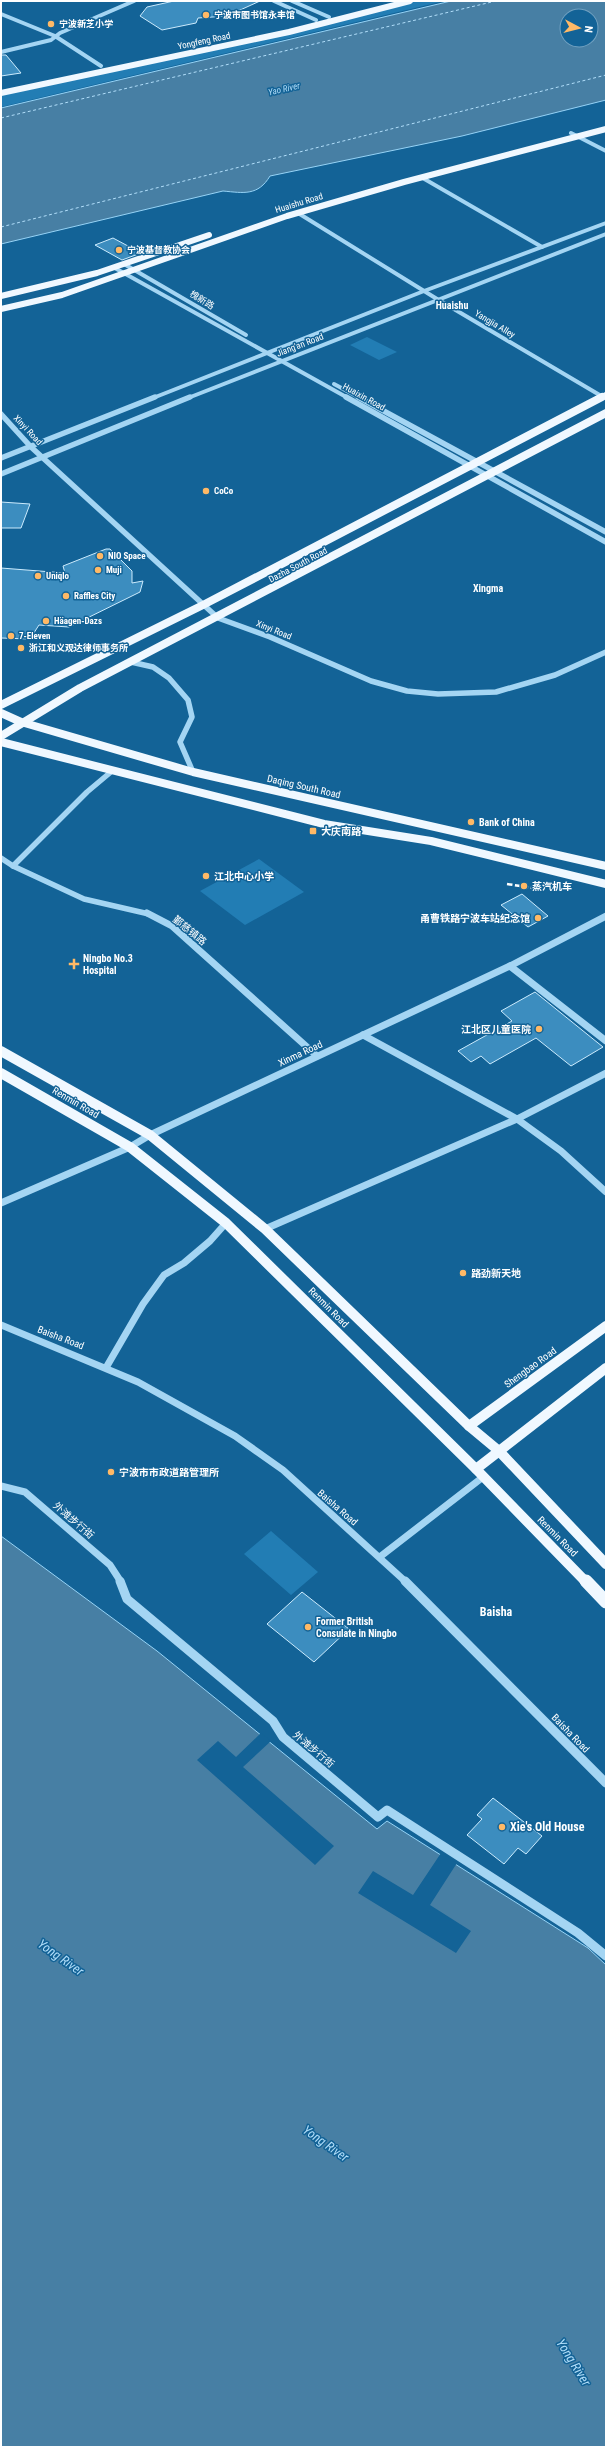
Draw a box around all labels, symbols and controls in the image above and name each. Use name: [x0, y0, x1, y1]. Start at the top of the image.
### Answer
north arrow: [559, 8, 599, 48]
marker: 宁波市图书馆永丰馆: [201, 10, 211, 20]
place label: 宁波市图书馆永丰馆: [214, 10, 295, 20]
marker: 宁波新芝小学: [46, 19, 56, 29]
place label: 宁波新芝小学: [59, 19, 113, 29]
text: N: [582, 25, 595, 34]
street label: Yongfeng Road: [177, 31, 231, 51]
water label: Yao River: [267, 80, 301, 97]
street label: Huaishu Road: [274, 191, 324, 215]
marker: 宁波基督教协会: [114, 245, 124, 255]
place label: 宁波基督教协会: [127, 245, 190, 255]
street label: 槐新路: [188, 289, 216, 311]
district label: Huaishu: [436, 300, 468, 311]
street label: Yangjia Alley: [473, 308, 517, 340]
street label: Jiang'an Road: [275, 331, 325, 359]
street label: Huaixin Road: [341, 381, 387, 413]
street label: Xinyi Road: [12, 413, 44, 447]
marker: CoCo: [201, 486, 211, 496]
place label: CoCo: [214, 486, 234, 496]
street label: Dazha South Road: [267, 545, 329, 585]
marker: NIO Space: [95, 551, 105, 561]
place label: NIO Space: [108, 551, 146, 561]
marker: Muji: [93, 565, 103, 575]
place label: Muji: [106, 565, 122, 575]
marker: Uniqlo: [33, 571, 43, 581]
place label: Uniqlo: [46, 571, 70, 581]
district label: Xingma: [473, 583, 503, 594]
marker: Raffles City: [61, 591, 71, 601]
place label: Raffles City: [74, 591, 115, 601]
marker: Häagen-Dazs: [41, 616, 51, 626]
place label: Häagen-Dazs: [54, 616, 102, 626]
street label: Xinyi Road: [255, 618, 293, 642]
marker: 7-Eleven: [6, 631, 16, 641]
place label: 7-Eleven: [19, 631, 50, 641]
marker: 浙江和义观达律师事务所: [16, 643, 26, 653]
place label: 浙江和义观达律师事务所: [29, 643, 128, 653]
street label: Daqing South Road: [266, 773, 342, 800]
marker: Bank of China: [466, 817, 476, 827]
place label: Bank of China: [479, 817, 535, 828]
marker: 大庆南路: [308, 826, 318, 836]
place label: 大庆南路: [321, 826, 362, 837]
marker: 江北中心小学: [201, 871, 211, 881]
place label: 江北中心小学: [214, 871, 274, 882]
marker: 蒸汽机车: [519, 881, 529, 891]
place label: 蒸汽机车: [532, 881, 572, 892]
place label: 甬曹铁路宁波车站纪念馆: [420, 913, 530, 924]
marker: 甬曹铁路宁波车站纪念馆: [533, 913, 543, 923]
street label: 鄞慈镇路: [171, 914, 209, 947]
place label: Ningbo No.3 Hospital: [83, 953, 133, 976]
marker: Ningbo No.3 Hospital: [68, 958, 80, 970]
place label: 江北区儿童医院: [461, 1024, 531, 1035]
marker: 江北区儿童医院: [534, 1024, 544, 1034]
street label: Xinma Road: [276, 1038, 324, 1068]
street label: Renmin Road: [51, 1085, 101, 1120]
marker: 路劲新天地: [458, 1268, 468, 1278]
place label: 路劲新天地: [471, 1268, 521, 1279]
street label: Renmin Road: [306, 1285, 351, 1330]
street label: Baisha Road: [36, 1324, 86, 1351]
street label: Shengbao Road: [502, 1345, 558, 1390]
marker: 宁波市市政道路管理所: [106, 1467, 116, 1477]
place label: 宁波市市政道路管理所: [119, 1467, 219, 1478]
street label: Baisha Road: [316, 1487, 360, 1528]
street label: 外滩步行街: [51, 1500, 96, 1541]
street label: Renmin Road: [535, 1514, 580, 1559]
district label: Baisha: [480, 1605, 513, 1619]
place label: Former British Consulate in Ningbo: [316, 1616, 397, 1639]
marker: Former British Consulate in Ningbo: [303, 1622, 313, 1632]
street label: Baisha Road: [550, 1712, 592, 1755]
street label: 外滩步行街: [291, 1729, 336, 1770]
place label: Xie's Old House: [510, 1820, 585, 1834]
marker: Xie's Old House: [497, 1822, 507, 1832]
water label: Yong River: [35, 1936, 87, 1979]
water label: Yong River: [300, 2122, 352, 2165]
water label: Yong River: [553, 2336, 594, 2389]

